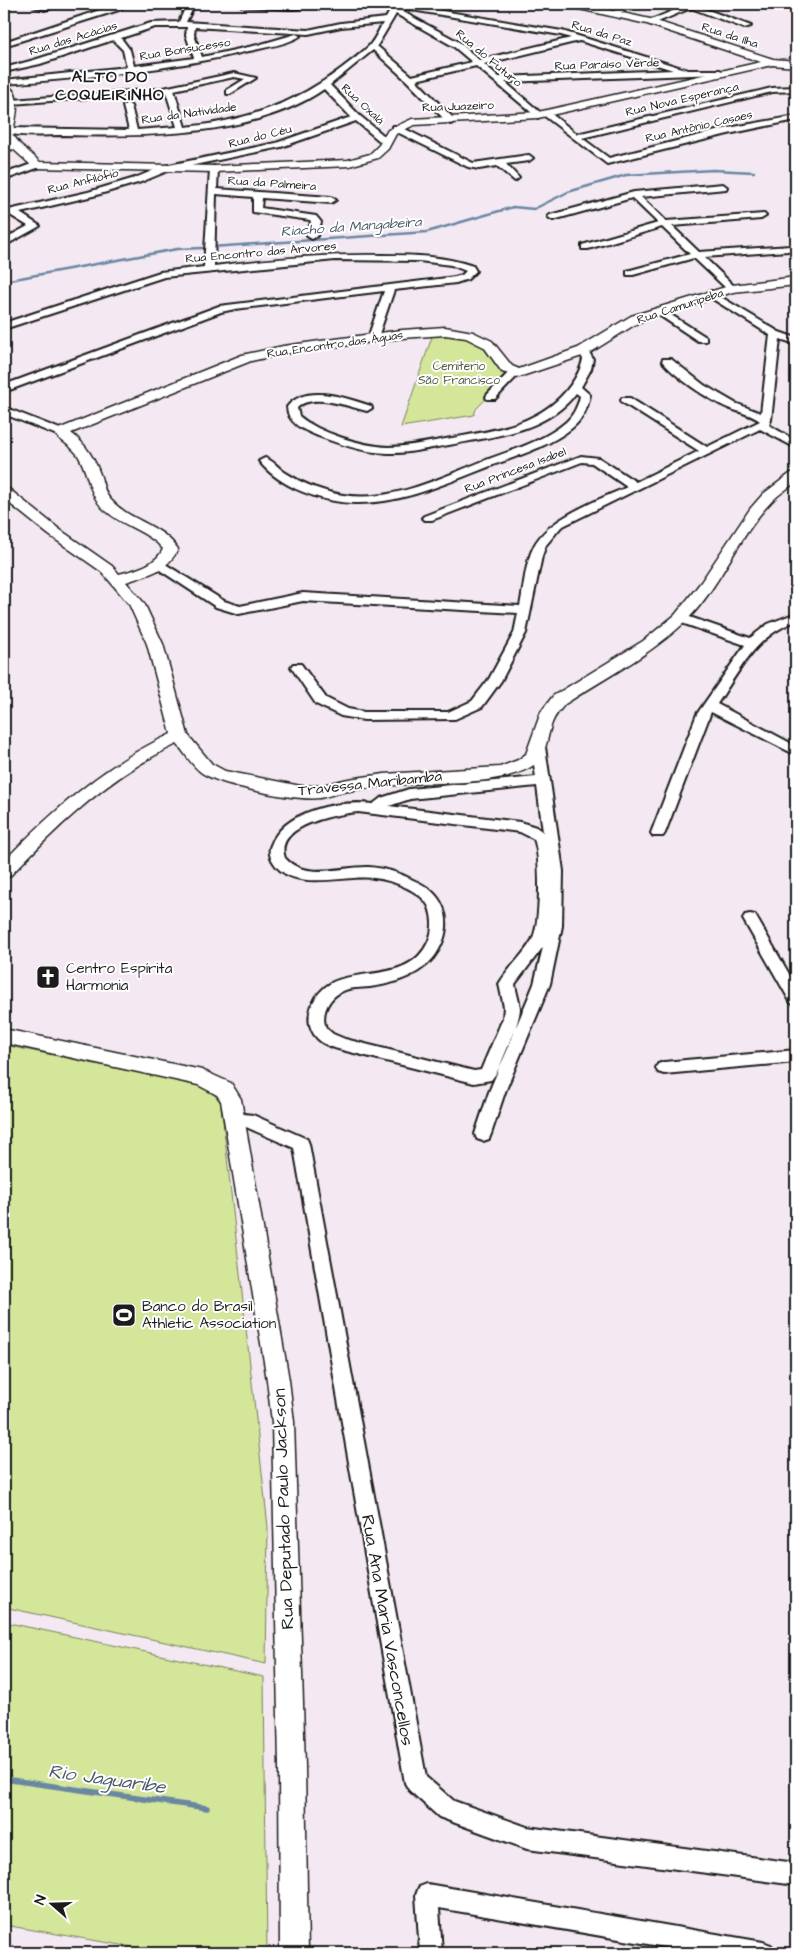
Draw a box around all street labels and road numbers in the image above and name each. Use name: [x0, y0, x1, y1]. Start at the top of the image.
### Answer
street label: Rua da Paz: [570, 16, 634, 51]
street label: Rua das Acácias: [27, 17, 119, 60]
street label: Rua da Ilha: [699, 18, 760, 53]
street label: Rua do Futuro: [452, 26, 526, 91]
street label: Rua Bonsucesso: [138, 34, 232, 65]
street label: Rua Paraíso Verde: [554, 54, 660, 75]
street label: Rua Nova Esperança: [624, 78, 740, 121]
street label: Rua Oxalá: [337, 80, 388, 129]
street label: Rua Juazeiro: [422, 97, 494, 116]
street label: Rua da Natividade: [140, 98, 238, 129]
street label: Rua Antônio Casaes: [644, 106, 754, 147]
street label: Rua do Céu: [227, 120, 293, 153]
street label: Rua Anfilófio: [46, 164, 121, 199]
street label: Rua da Palmeira: [227, 172, 317, 195]
street label: Rua Encontro das Árvores: [185, 237, 337, 268]
street label: Rua Camuripeba: [635, 284, 726, 328]
street label: Rua Encontro das Águas: [266, 327, 404, 363]
street label: Rua Princesa Isabel: [462, 443, 569, 498]
street label: Travessa Maribamba: [297, 765, 443, 801]
street label: Rua Deputado Paulo Jackson: [267, 1388, 300, 1630]
street label: Rua Ana Maria Vasconcellos: [355, 1513, 420, 1748]

